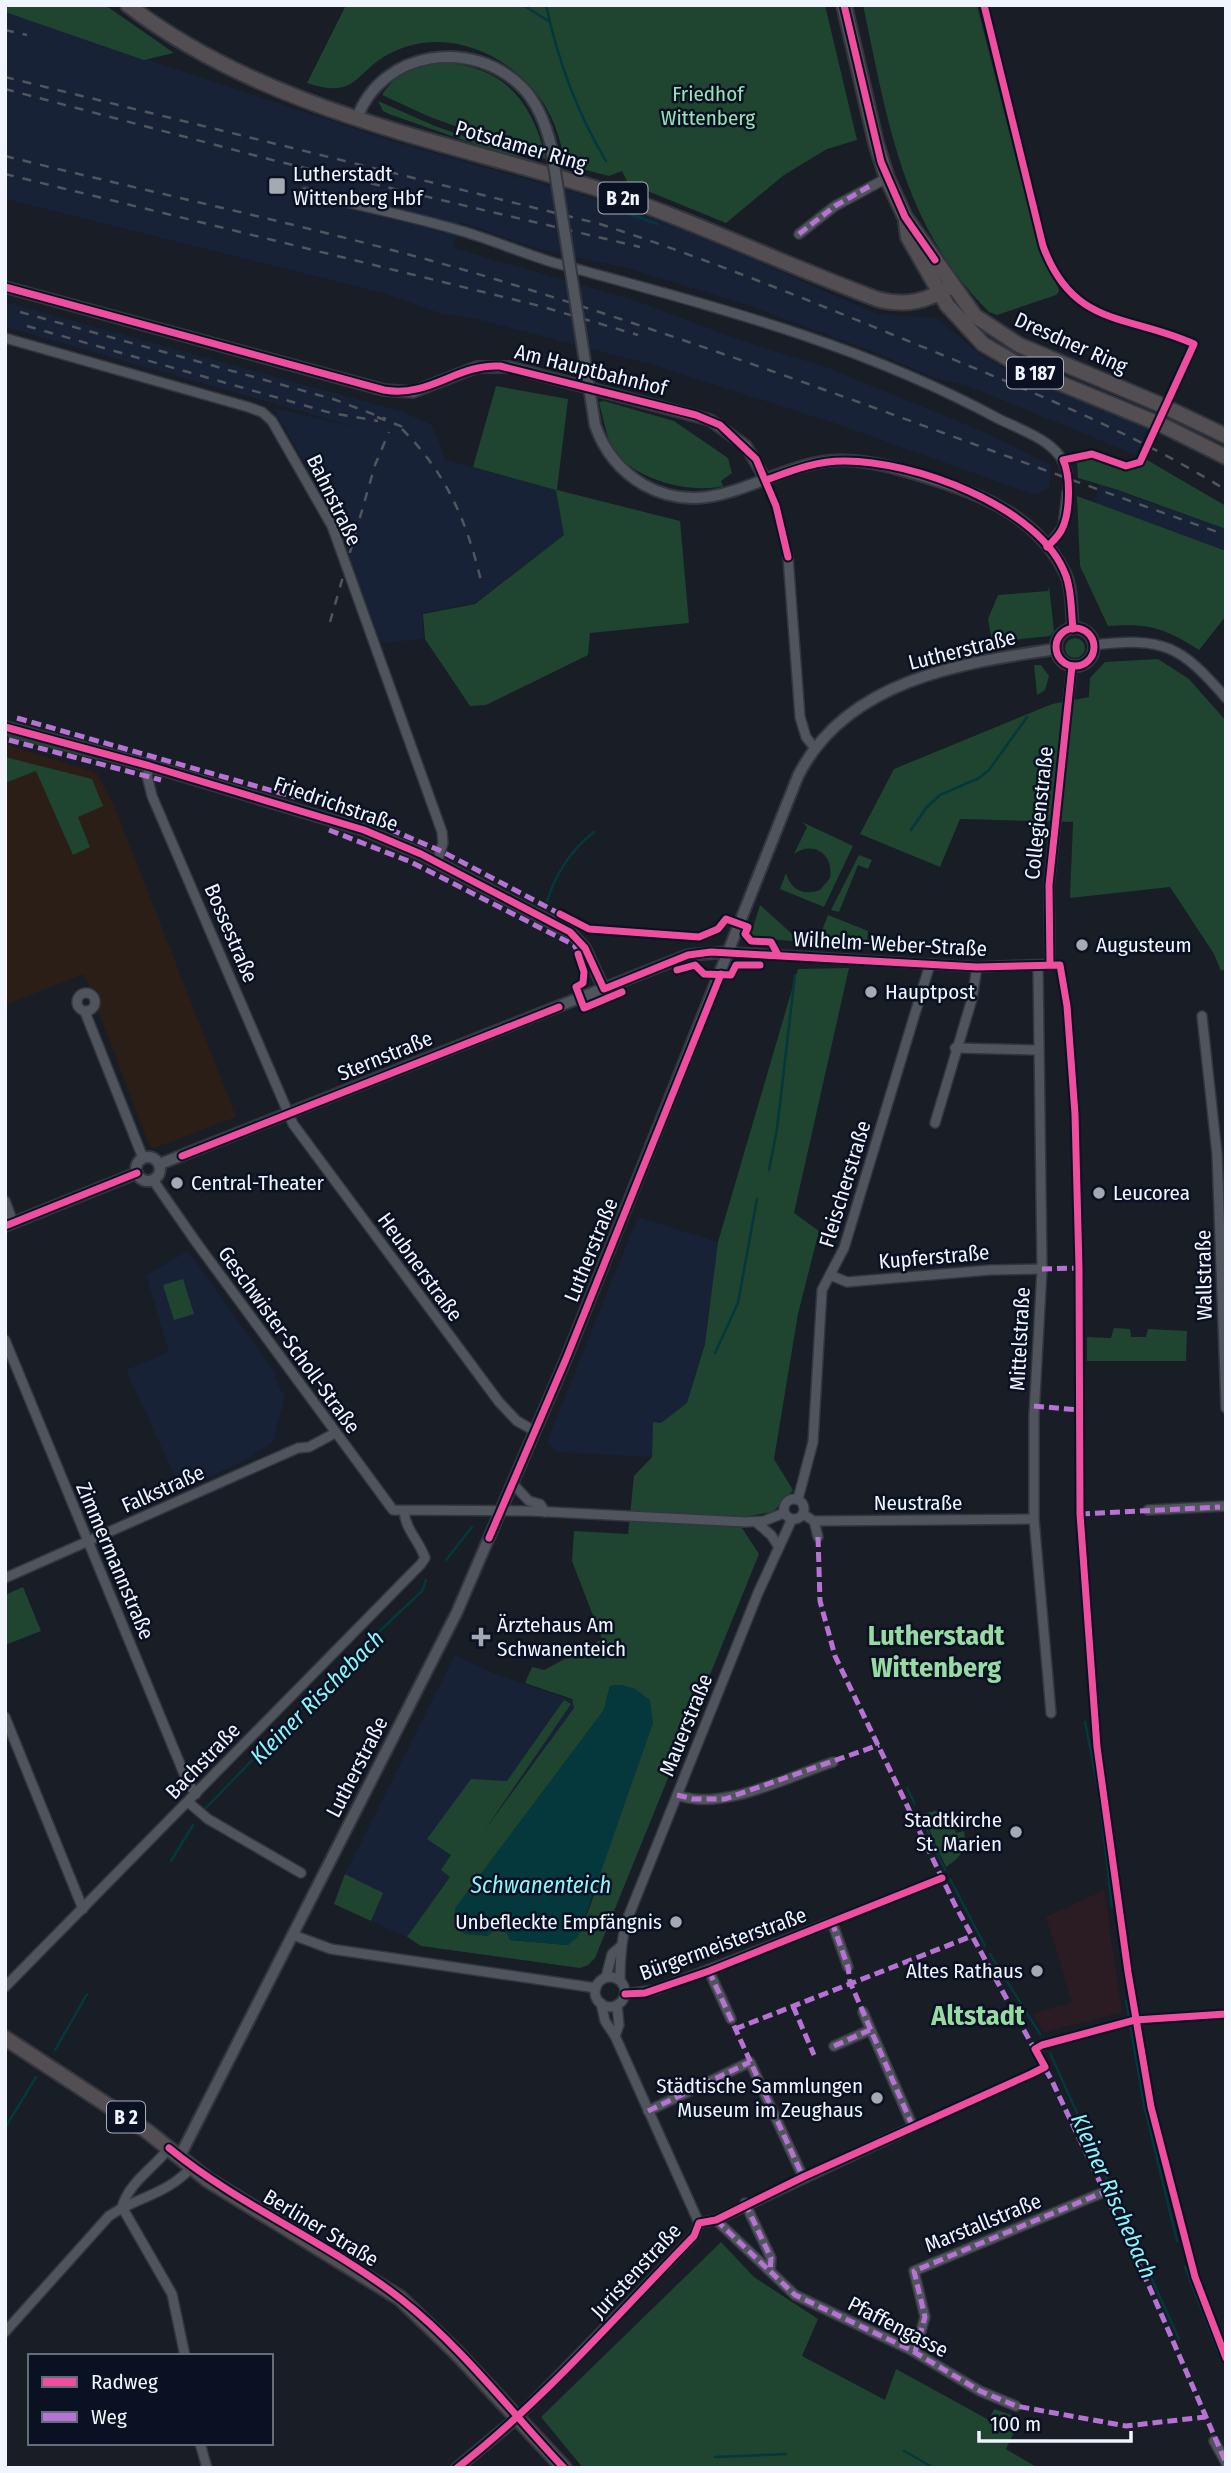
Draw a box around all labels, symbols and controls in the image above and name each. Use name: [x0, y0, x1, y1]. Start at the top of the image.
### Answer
park label: Friedhof Wittenberg: [661, 81, 755, 131]
street label: Potsdamer Ring: [452, 115, 590, 177]
place label: Lutherstadt Wittenberg Hbf: [293, 161, 424, 211]
marker: Lutherstadt Wittenberg Hbf: [267, 176, 287, 196]
road number: B 2n: [598, 182, 648, 214]
street label: Dresdner Ring: [1010, 307, 1132, 380]
street label: Am Hauptbahnhof: [512, 339, 671, 402]
road number: B 187: [1007, 358, 1063, 388]
street label: Bahnstraße: [301, 450, 367, 550]
street label: Lutherstraße: [906, 624, 1018, 676]
street label: Collegienstraße: [1019, 745, 1059, 881]
street label: Friedrichstraße: [270, 771, 402, 837]
street label: Bossestraße: [199, 880, 263, 986]
street label: Wilhelm-Weber-Straße: [792, 926, 988, 962]
place label: Augusteum: [1096, 932, 1192, 958]
marker: Augusteum: [1074, 937, 1090, 953]
place label: Hauptpost: [885, 979, 975, 1005]
marker: Hauptpost: [863, 984, 879, 1000]
street label: Sternstraße: [334, 1025, 436, 1087]
street label: Fleischerstraße: [813, 1118, 877, 1250]
place label: Central-Theater: [191, 1170, 325, 1196]
marker: Central-Theater: [169, 1175, 185, 1191]
place label: Leucorea: [1113, 1180, 1190, 1206]
marker: Leucorea: [1091, 1185, 1107, 1201]
street label: Lutherstraße: [558, 1194, 624, 1306]
street label: Heubnerstraße: [372, 1208, 468, 1326]
street label: Wallstraße: [1190, 1229, 1218, 1321]
street label: Kupferstraße: [878, 1239, 990, 1275]
street label: Geschwister-Scholl-Straße: [212, 1241, 366, 1439]
street label: Mittelstraße: [1004, 1286, 1036, 1392]
street label: Falkstraße: [118, 1459, 208, 1519]
street label: Zimmermannstraße: [70, 1479, 160, 1643]
street label: Neustraße: [874, 1490, 962, 1516]
place label: Ärztehaus Am Schwanenteich: [497, 1612, 626, 1662]
district label: Lutherstadt Wittenberg: [868, 1619, 1005, 1684]
water label: Kleiner Rischebach: [244, 1624, 390, 1770]
marker: Ärztehaus Am Schwanenteich: [471, 1627, 491, 1647]
street label: Mauerstraße: [654, 1670, 718, 1780]
street label: Lutherstraße: [321, 1712, 393, 1822]
street label: Bachstraße: [160, 1717, 246, 1805]
place label: Stadtkirche St. Marien: [904, 1807, 1002, 1857]
marker: Stadtkirche St. Marien: [1008, 1824, 1024, 1840]
water label: Schwanenteich: [470, 1871, 611, 1899]
street label: Bürgermeisterstraße: [636, 1902, 810, 1986]
place label: Unbefleckte Empfängnis: [455, 1909, 662, 1935]
marker: Unbefleckte Empfängnis: [668, 1914, 684, 1930]
place label: Altes Rathaus: [906, 1958, 1023, 1984]
marker: Altes Rathaus: [1029, 1963, 1045, 1979]
district label: Altstadt: [930, 1999, 1026, 2032]
place label: Städtische Sammlungen Museum im Zeughaus: [656, 2073, 863, 2123]
marker: Städtische Sammlungen Museum im Zeughaus: [869, 2090, 885, 2106]
road number: B 2: [107, 2102, 145, 2132]
water label: Kleiner Rischebach: [1065, 2109, 1163, 2283]
street label: Berliner Straße: [259, 2183, 383, 2273]
street label: Marstallstraße: [921, 2188, 1045, 2258]
street label: Juristenstraße: [585, 2218, 687, 2324]
street label: Pfaffengasse: [844, 2291, 952, 2363]
legend: [28, 2354, 273, 2445]
text: Radweg: [91, 2369, 158, 2395]
scale bar: [979, 2400, 1131, 2444]
text: Weg: [91, 2404, 127, 2430]
text: 100 m: [990, 2411, 1041, 2437]

